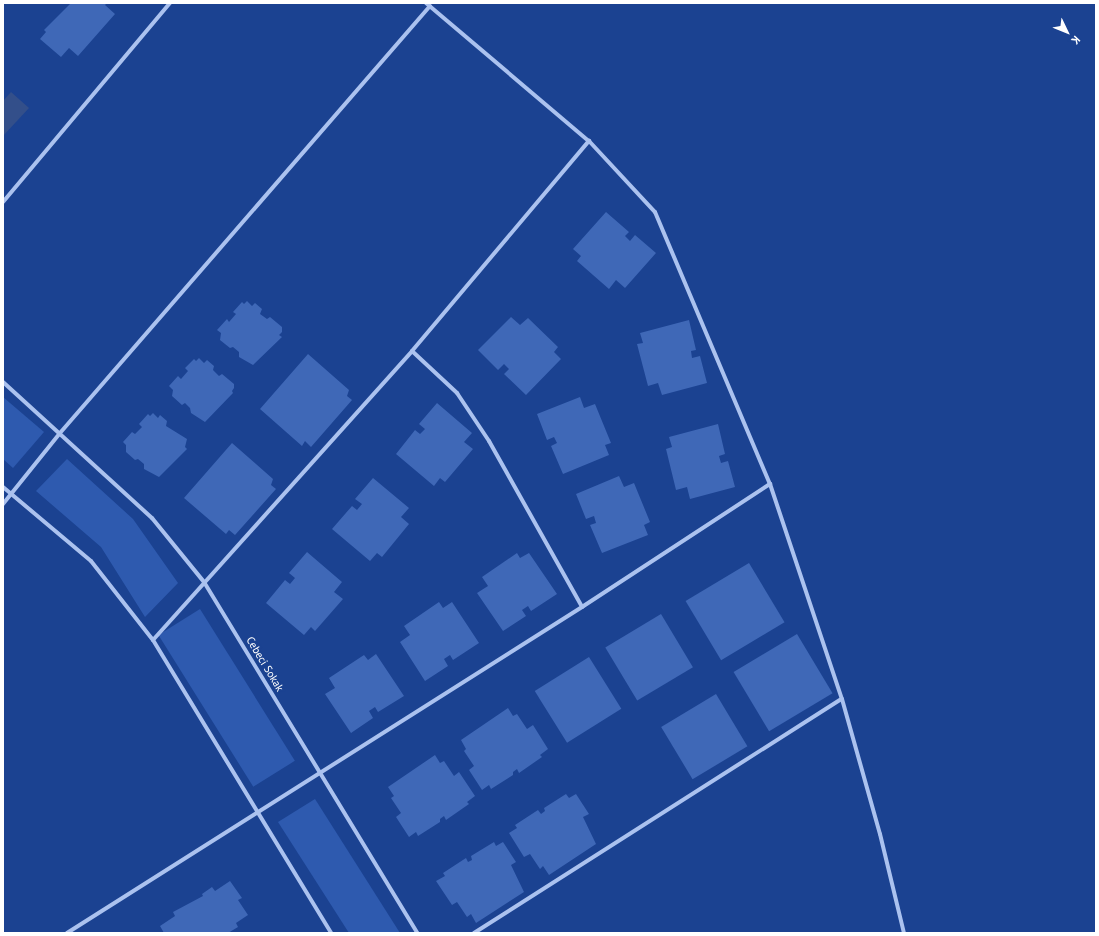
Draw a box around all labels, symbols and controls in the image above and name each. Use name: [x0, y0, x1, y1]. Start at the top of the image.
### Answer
north arrow: [1047, 12, 1087, 52]
text: K: [1068, 33, 1083, 47]
street label: Cebeci Sokak: [244, 634, 286, 694]

